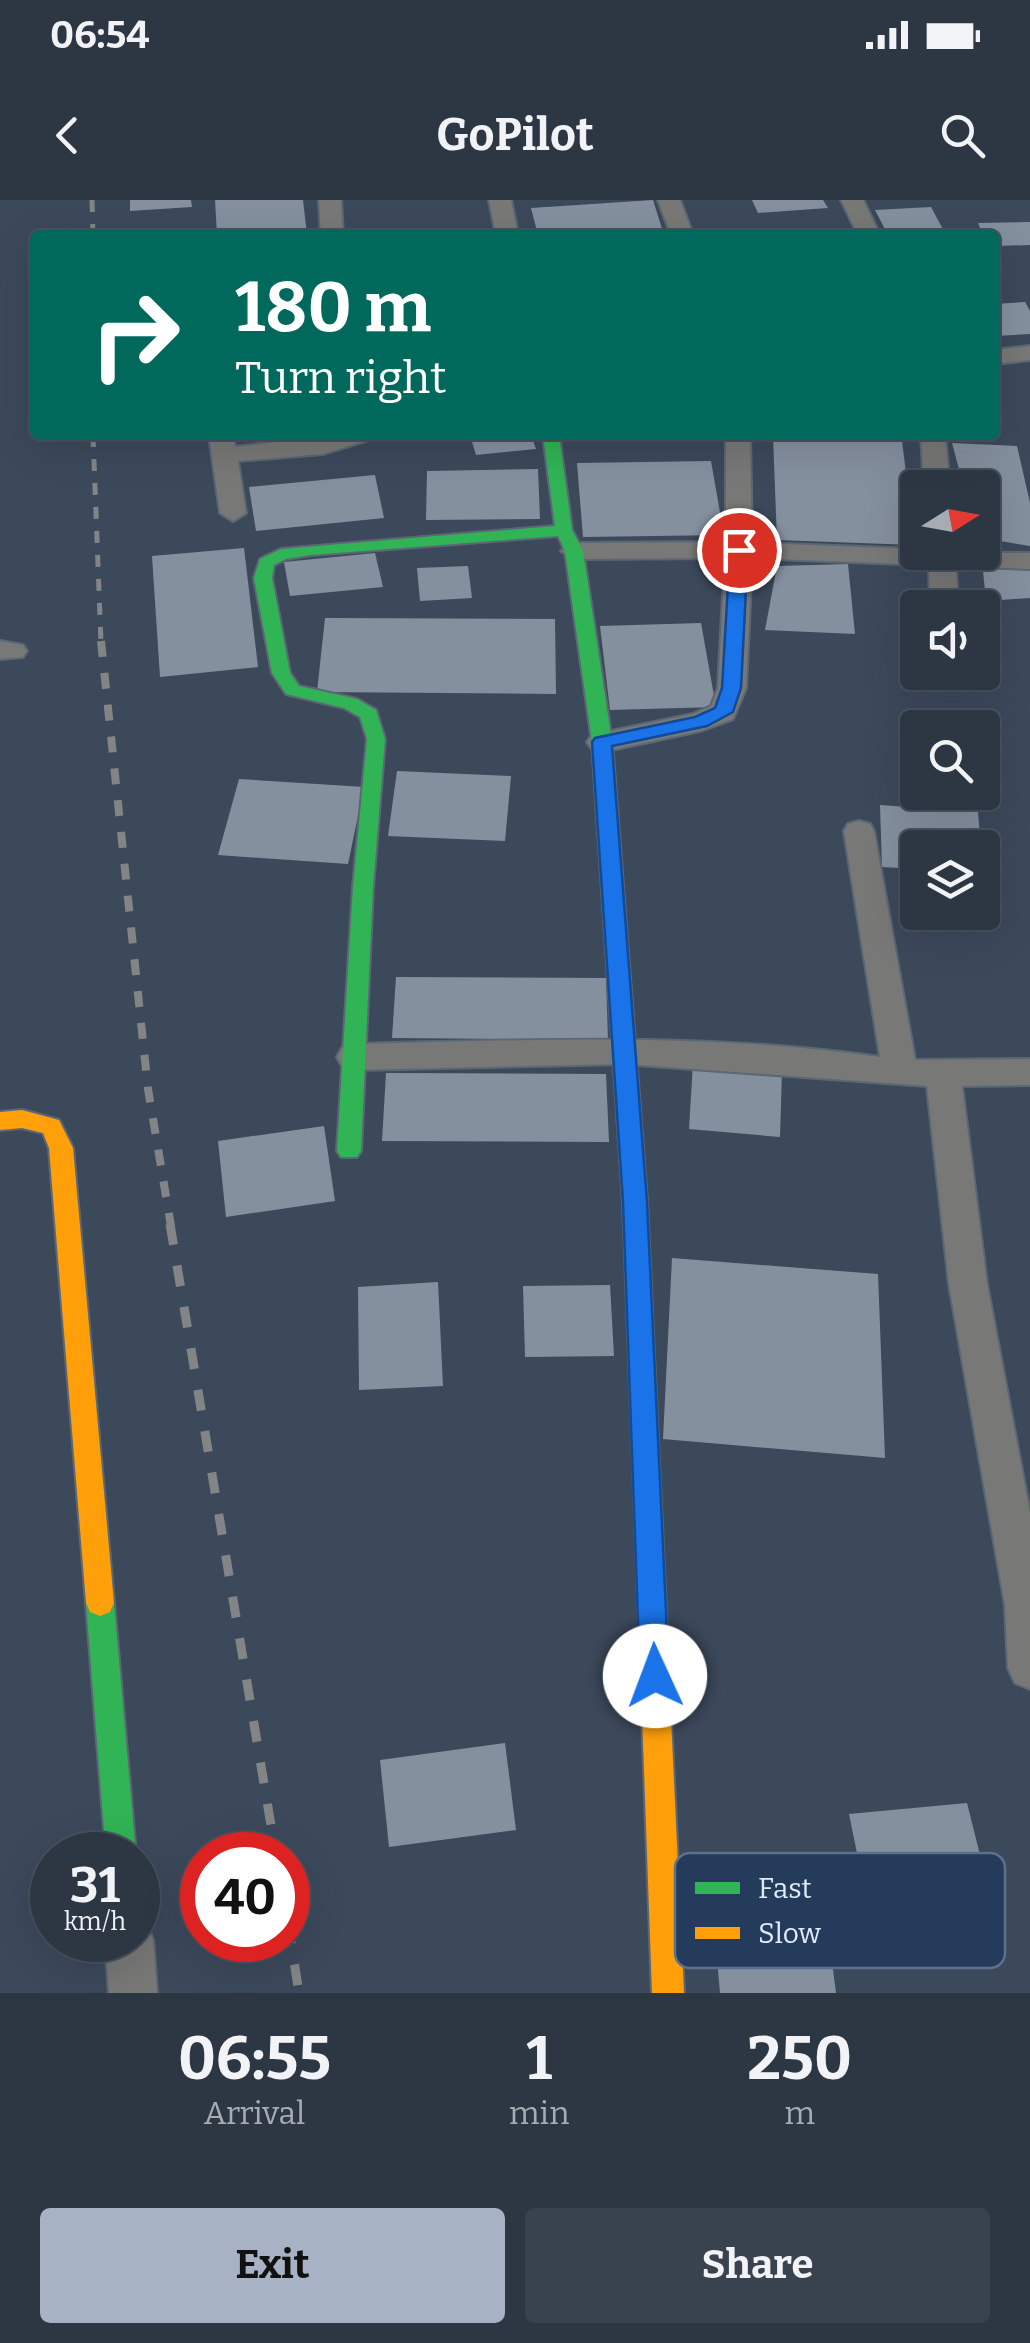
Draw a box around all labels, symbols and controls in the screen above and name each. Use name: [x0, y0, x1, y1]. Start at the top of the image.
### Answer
text: 06:54: [50, 12, 149, 58]
icon: back: [40, 108, 95, 163]
text: GoPilot: [436, 108, 594, 162]
icon: search: [935, 108, 990, 163]
text: 180 m: [235, 266, 431, 350]
icon: right: [70, 270, 200, 400]
text: Turn right: [235, 351, 447, 405]
north arrow: [900, 470, 1000, 570]
map controls: [900, 470, 1000, 930]
pin: [697, 508, 782, 593]
icon: arrive: [712, 523, 767, 578]
button: sound: [900, 590, 1000, 690]
button: search: [900, 710, 1000, 810]
button: layers: [900, 830, 1000, 930]
position arrow: [603, 1624, 707, 1728]
speed limit sign: 40: [180, 1832, 310, 1962]
legend: [675, 1853, 1005, 1968]
text: 31: [70, 1855, 120, 1915]
text: Fast: [758, 1872, 812, 1905]
text: km/h: [64, 1907, 126, 1937]
text: Slow: [758, 1917, 821, 1950]
text: 06:55: [178, 2023, 331, 2095]
text: 1: [526, 2023, 552, 2095]
text: 250: [747, 2023, 852, 2095]
text: Arrival: [204, 2094, 305, 2132]
text: min: [509, 2094, 569, 2132]
text: m: [784, 2094, 815, 2132]
button: Exit: [40, 2208, 505, 2323]
button: Share: [525, 2208, 990, 2323]

